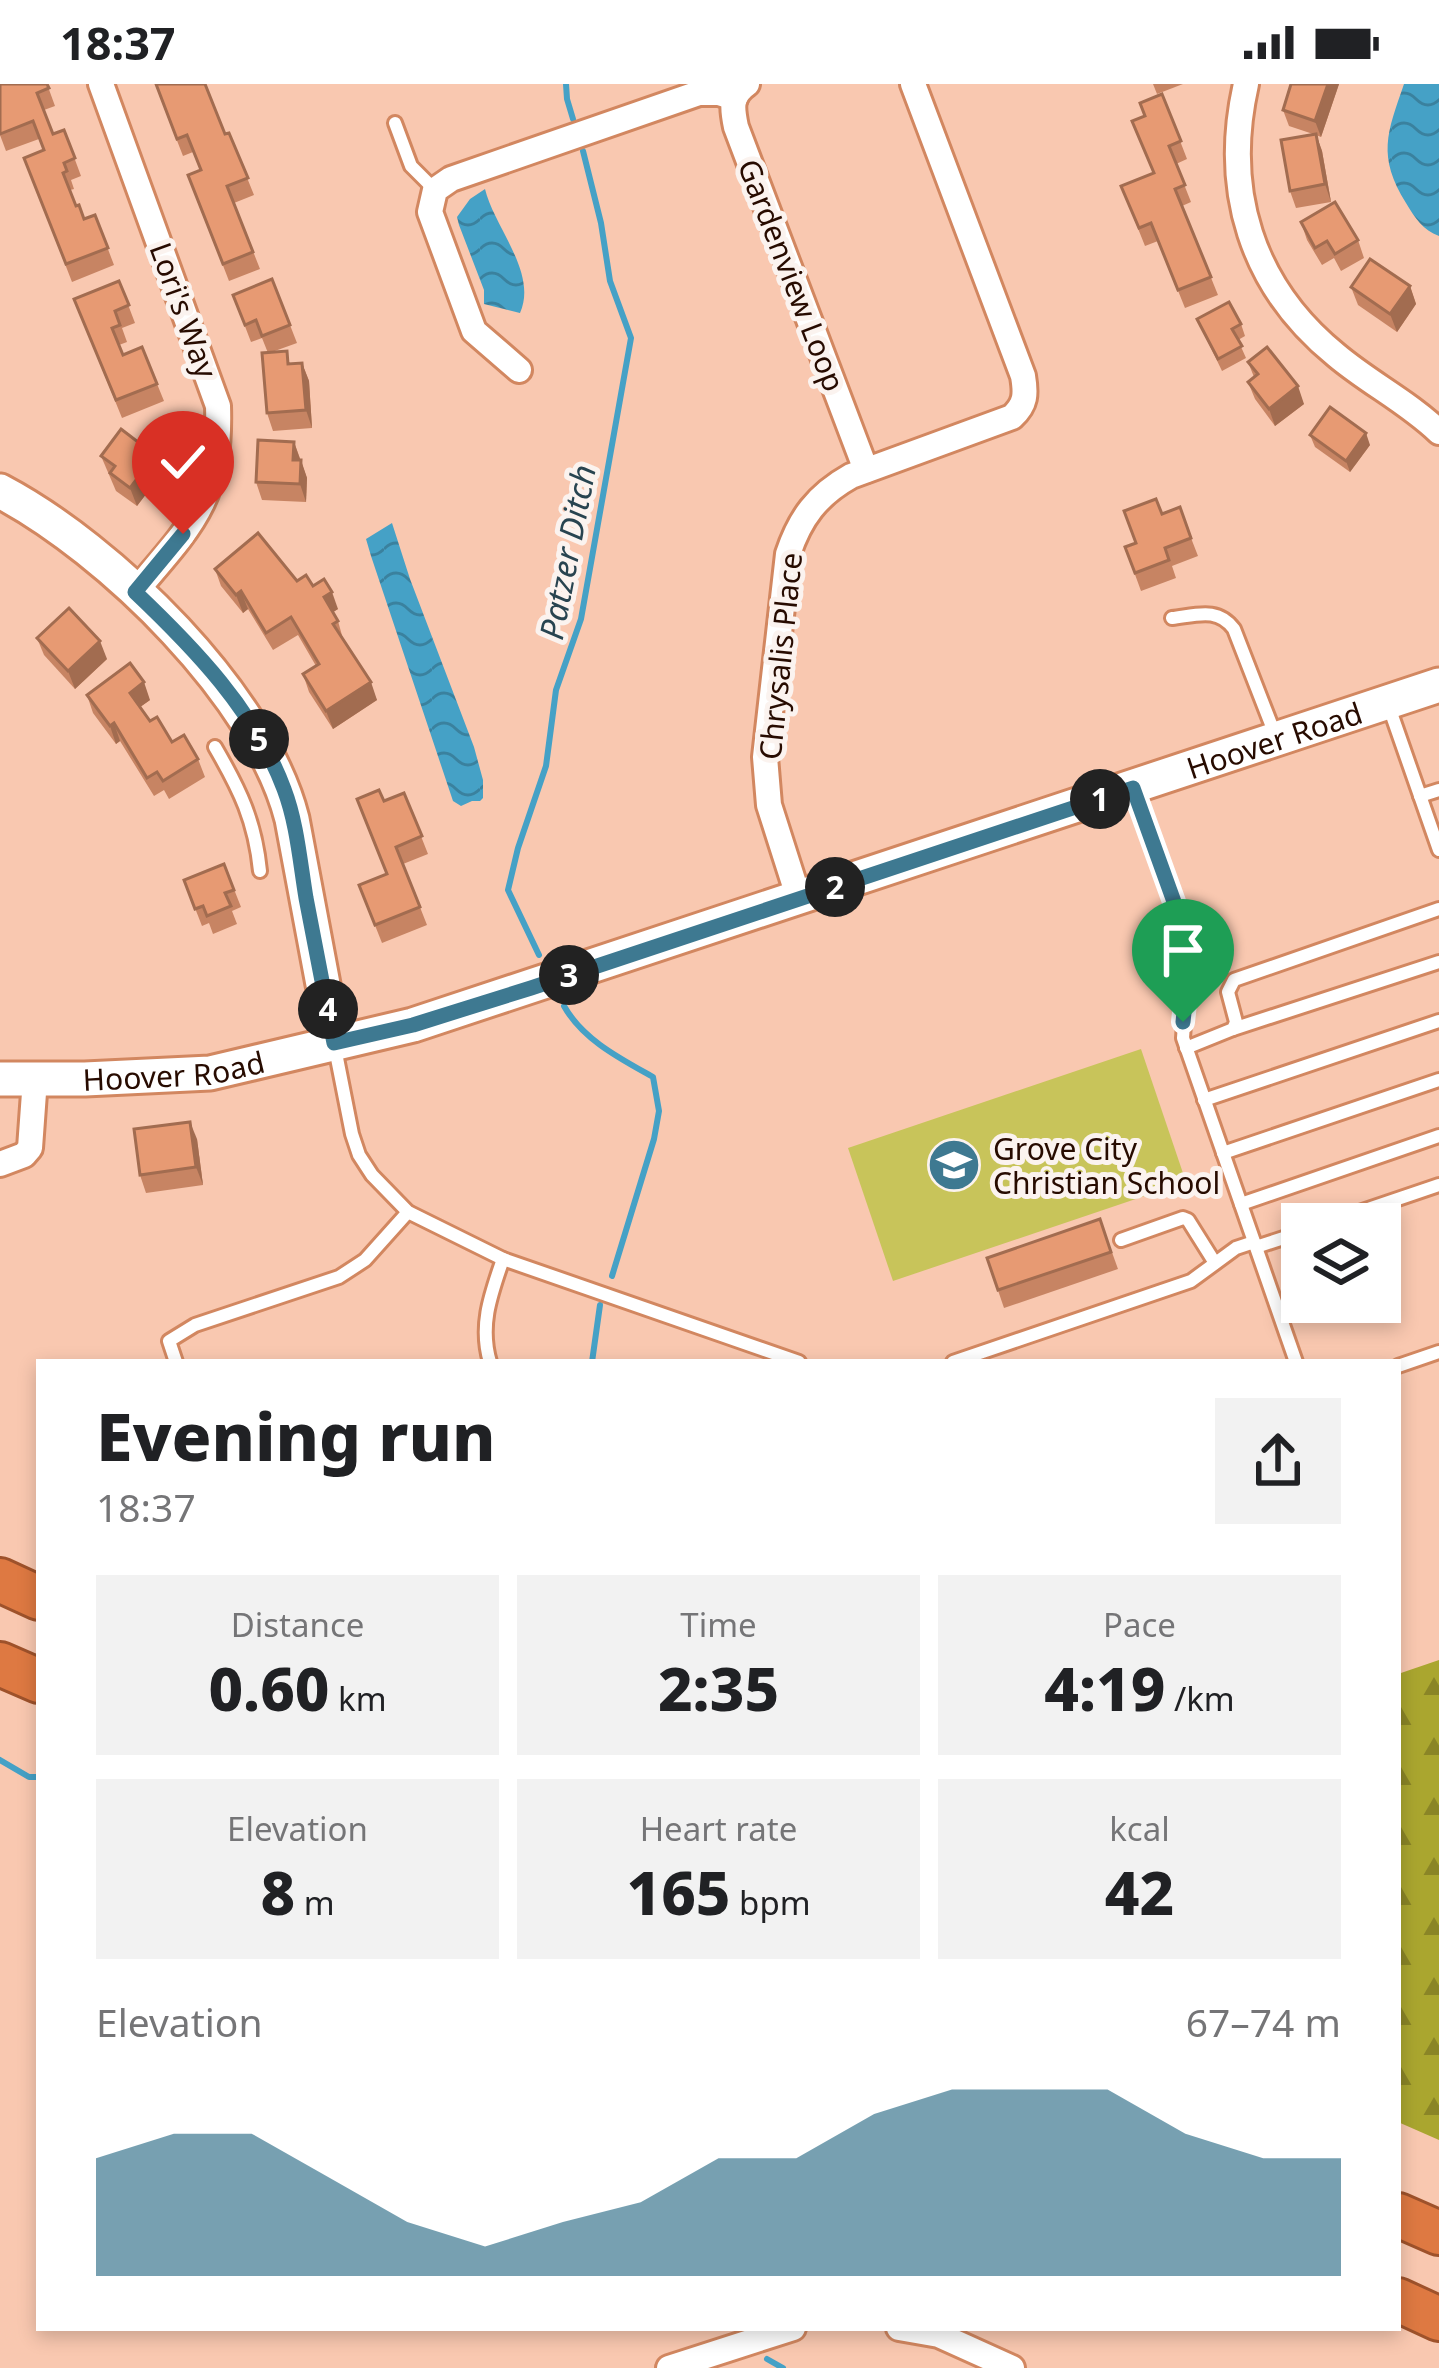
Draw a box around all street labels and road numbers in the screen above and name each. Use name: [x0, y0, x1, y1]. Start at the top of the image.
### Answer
street label: Gardenview Loop: [729, 153, 855, 397]
street label: Lori's Way: [141, 237, 228, 384]
street label: Chrysalis Place: [749, 550, 811, 762]
street label: Hoover Road: [1181, 691, 1367, 788]
street label: Hoover Road: [82, 1040, 268, 1100]

